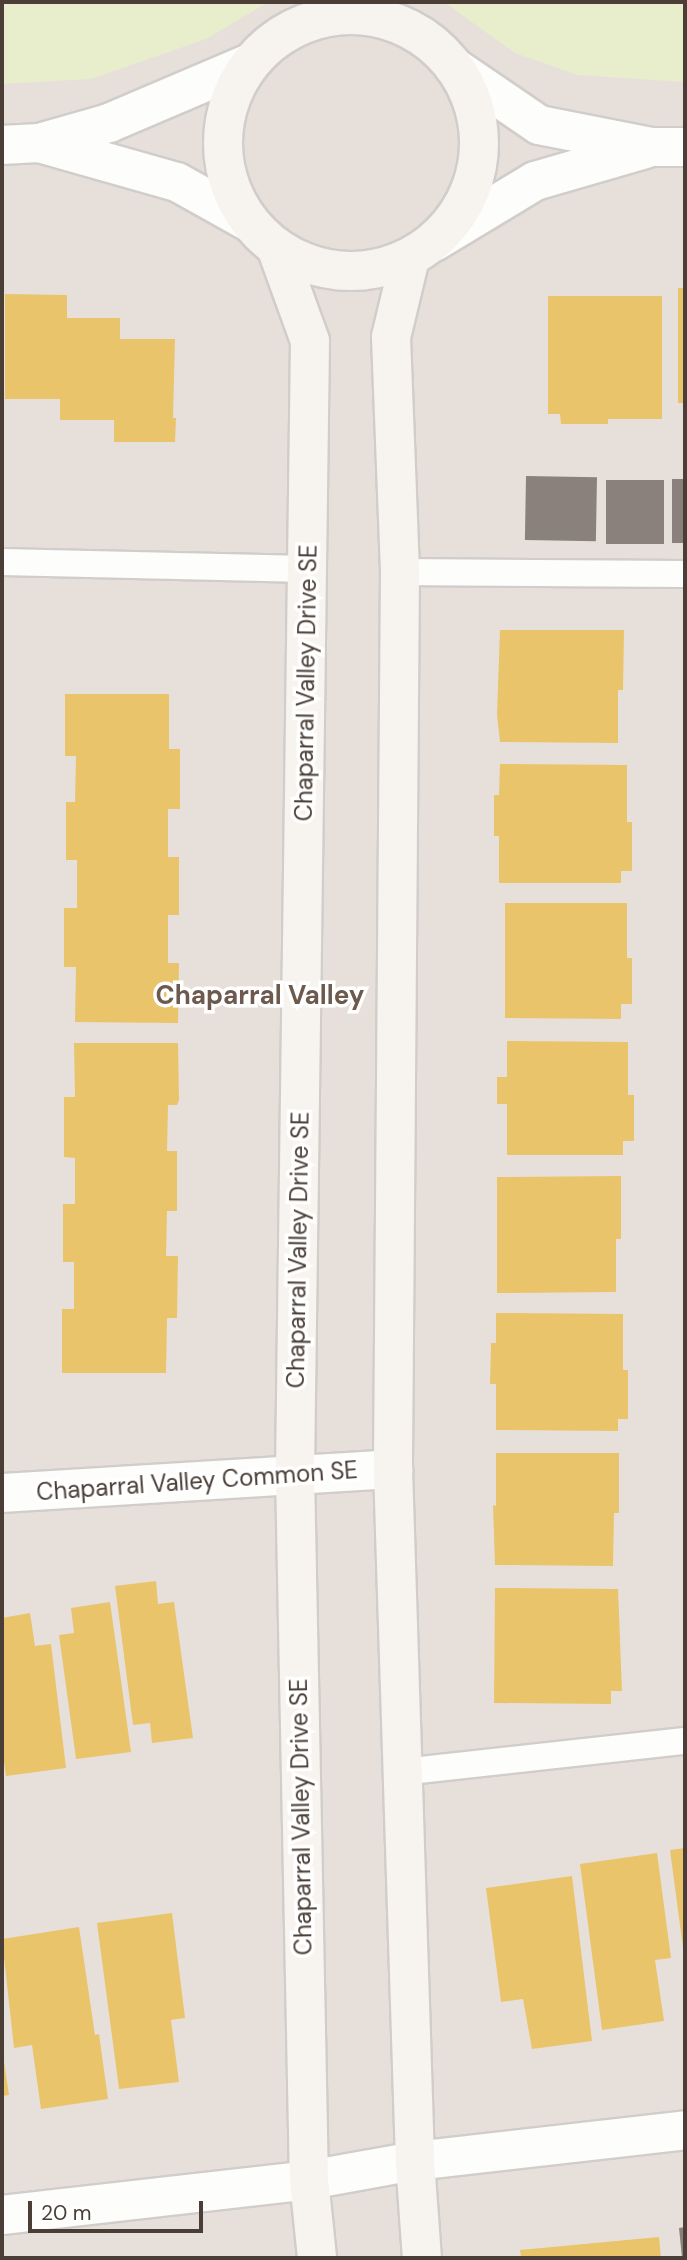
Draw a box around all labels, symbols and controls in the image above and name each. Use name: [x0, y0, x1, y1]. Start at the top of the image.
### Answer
street label: Chaparral Valley Drive SE: [289, 544, 323, 822]
district label: Chaparral Valley: [156, 980, 364, 1012]
street label: Chaparral Valley Drive SE: [281, 1111, 315, 1389]
street label: Chaparral Valley Common SE: [35, 1455, 359, 1507]
street label: Chaparral Valley Drive SE: [284, 1678, 318, 1956]
scale bar: [32, 2186, 206, 2230]
text: 20 m: [41, 2199, 92, 2227]

